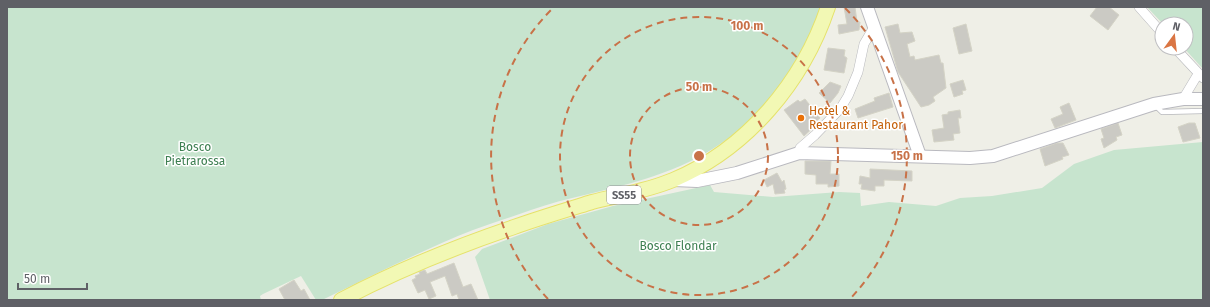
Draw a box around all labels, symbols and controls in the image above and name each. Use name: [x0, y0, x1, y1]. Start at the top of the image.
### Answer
north arrow: [1154, 16, 1194, 56]
text: 100 m: [731, 19, 763, 33]
text: N: [1171, 20, 1182, 34]
text: 50 m: [686, 80, 712, 94]
place label: Hotel & Restaurant Pahor: [809, 104, 903, 132]
marker: Hotel & Restaurant Pahor: [796, 113, 806, 123]
park label: Bosco Pietrarossa: [165, 140, 225, 168]
centre of rings: [692, 149, 706, 163]
text: 150 m: [891, 149, 923, 163]
road number: SS55: [607, 186, 641, 204]
park label: Bosco Flondar: [639, 239, 717, 253]
scale bar: [18, 265, 87, 291]
text: 50 m: [24, 272, 50, 286]

